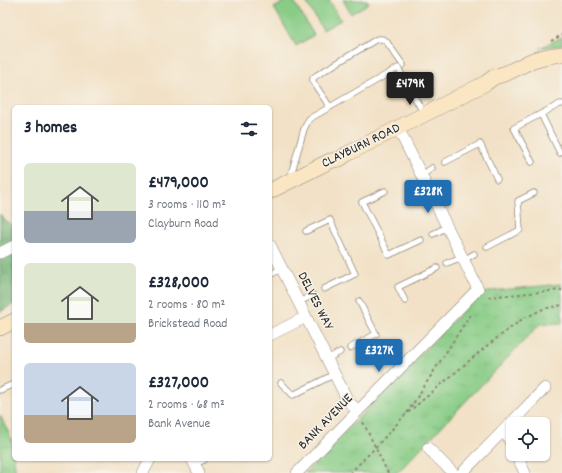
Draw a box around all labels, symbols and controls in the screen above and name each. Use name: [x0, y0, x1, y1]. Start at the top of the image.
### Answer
pin: £479K: [382, 72, 438, 106]
text: £479K: [396, 75, 424, 94]
text: 3 homes: [24, 117, 77, 141]
icon: filters: [238, 118, 260, 140]
street label: CLAYBURN ROAD: [318, 118, 404, 174]
text: £479,000: [148, 172, 209, 196]
icon: home: [56, 179, 104, 227]
pin: £328K: [400, 180, 456, 214]
text: £328K: [413, 183, 443, 202]
text: 3 rooms · 110 m²: [148, 196, 226, 215]
text: Clayburn Road: [148, 215, 218, 234]
street label: DELVES WAY: [292, 269, 339, 334]
text: £328,000: [148, 272, 209, 296]
icon: home: [56, 279, 104, 327]
text: 2 rooms · 80 m²: [148, 296, 225, 315]
text: Brickstead Road: [148, 315, 227, 334]
pin: £327K: [351, 339, 407, 373]
text: £327K: [365, 342, 393, 361]
text: £327,000: [148, 372, 209, 396]
icon: home: [56, 379, 104, 427]
street label: BANK AVENUE: [294, 389, 359, 455]
text: 2 rooms · 68 m²: [148, 396, 225, 415]
text: Bank Avenue: [148, 415, 210, 434]
map controls: [506, 417, 550, 461]
button: locate: [506, 417, 550, 461]

